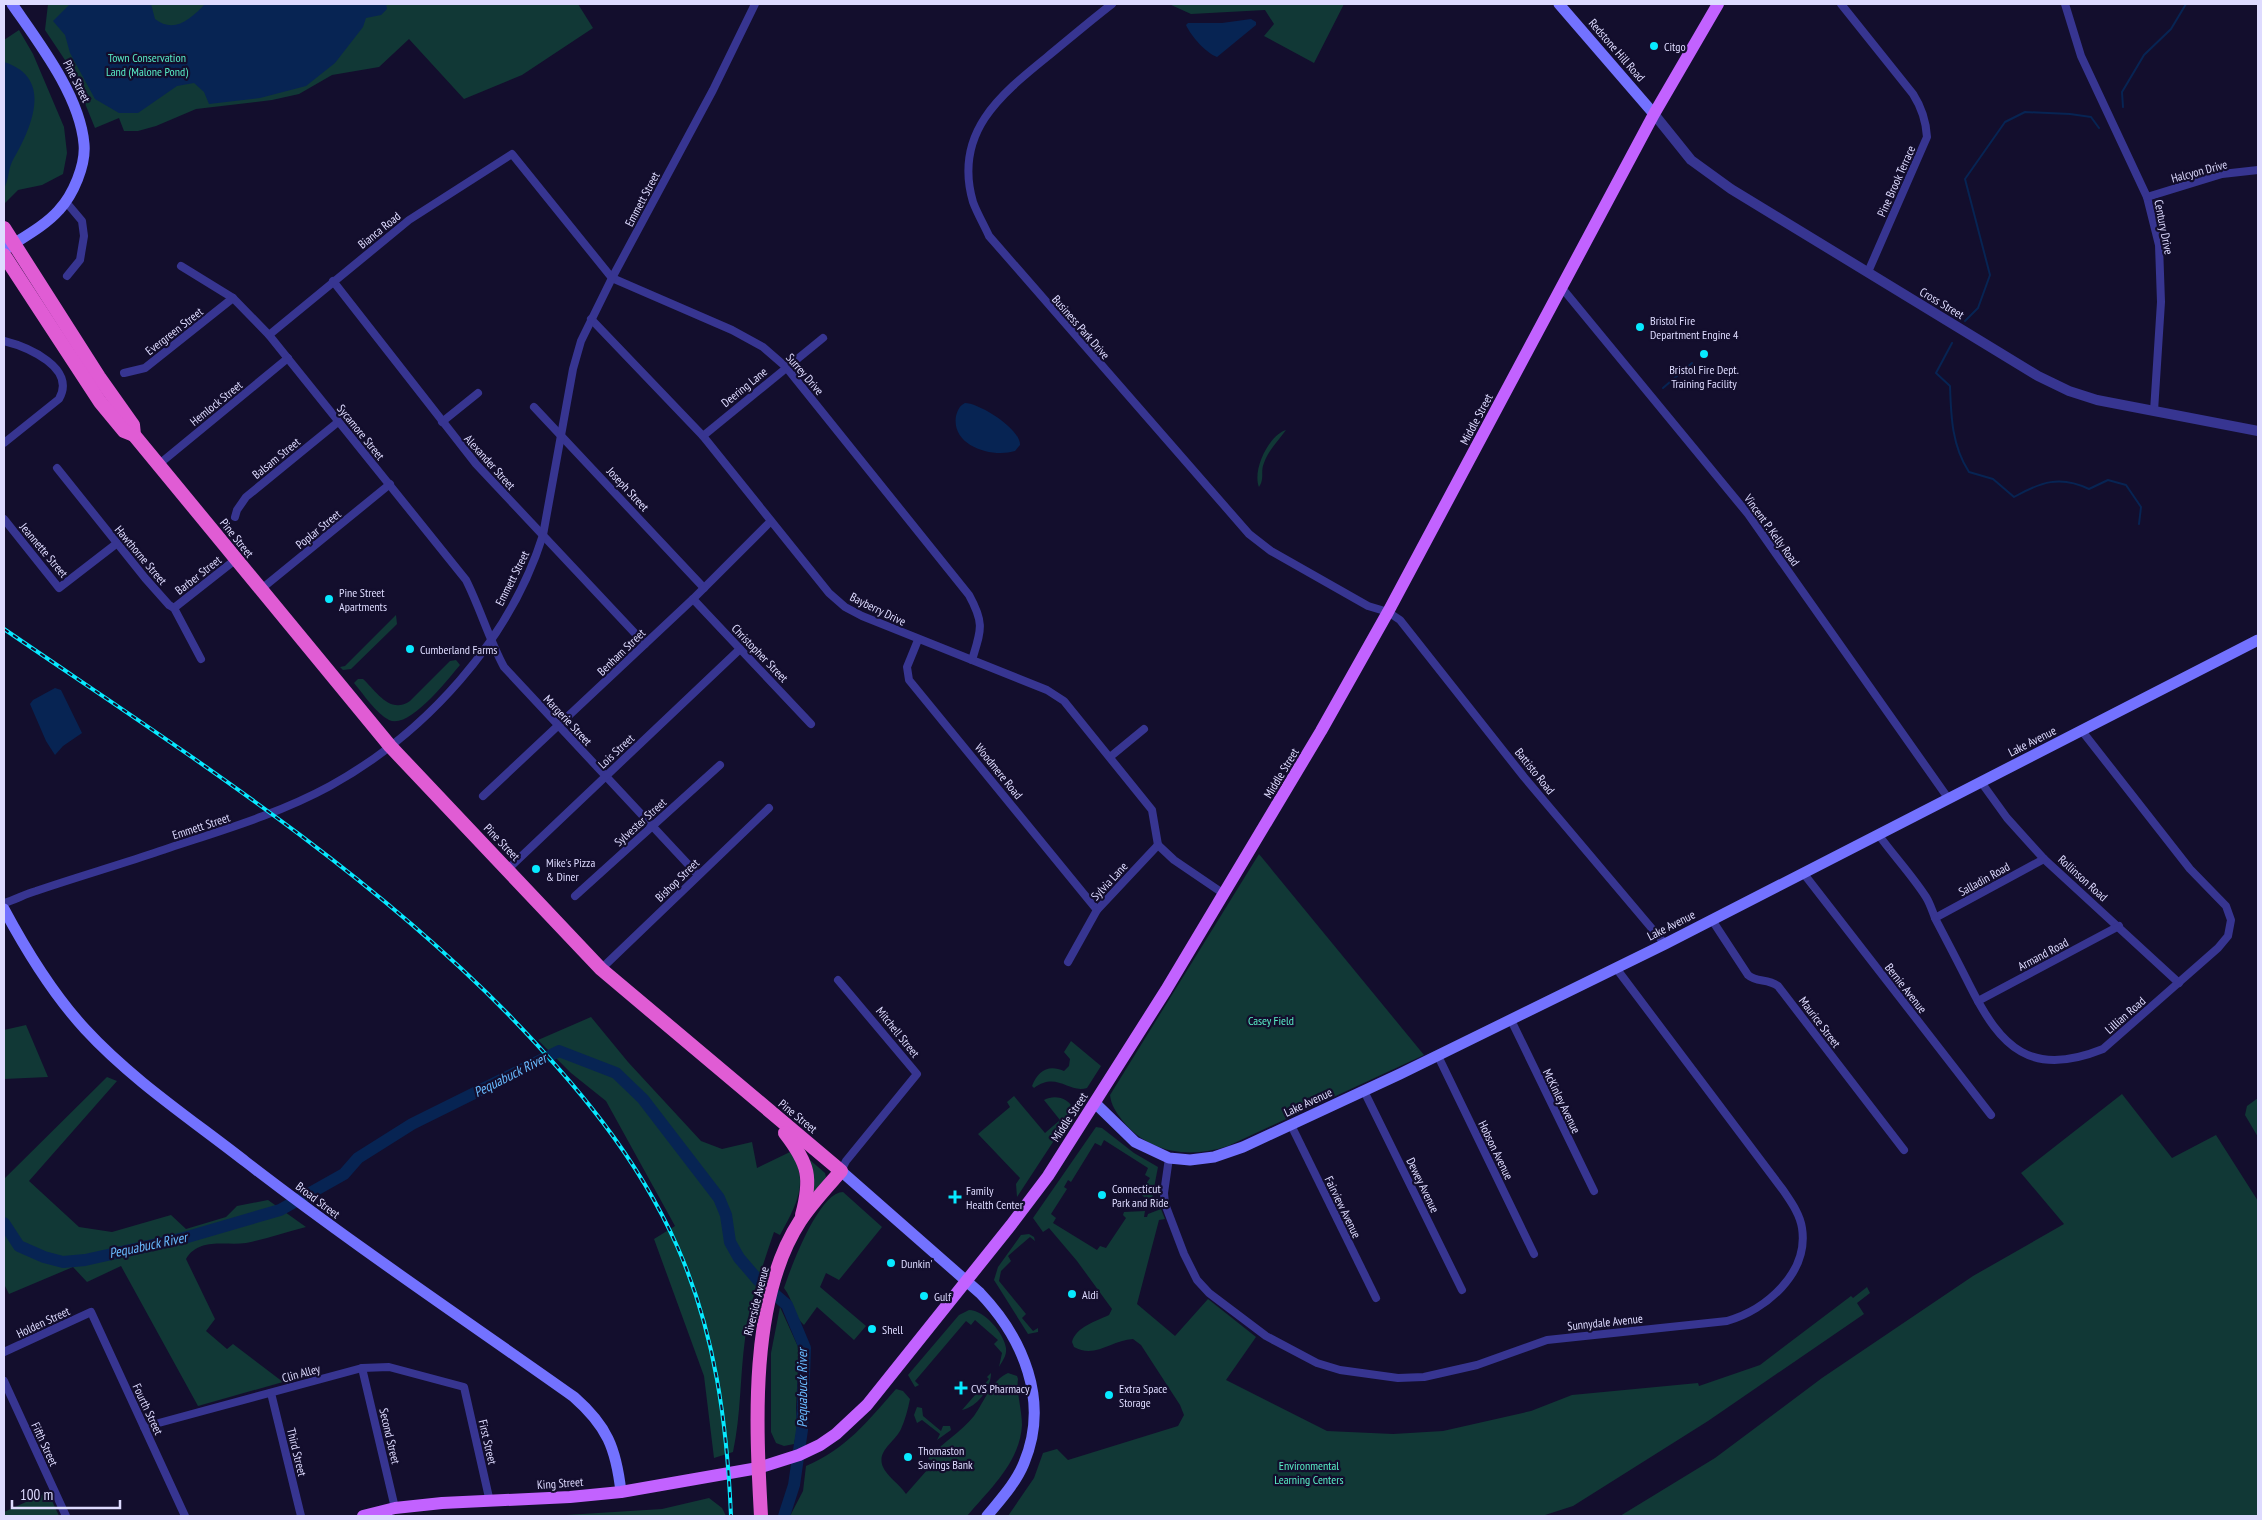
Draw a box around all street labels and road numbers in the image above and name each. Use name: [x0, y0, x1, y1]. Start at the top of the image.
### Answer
street label: Redstone Hill Road: [1586, 16, 1648, 84]
street label: Pine Street: [60, 57, 94, 105]
street label: Pine Brook Terrace: [1874, 143, 1918, 219]
street label: Halcyon Drive: [2169, 156, 2229, 186]
street label: Emmett Street: [621, 169, 663, 229]
street label: Century Drive: [2151, 198, 2177, 256]
street label: Bianca Road: [355, 208, 403, 252]
street label: Cross Street: [1917, 284, 1968, 322]
street label: Business Park Drive: [1049, 292, 1113, 362]
street label: Evergreen Street: [142, 303, 206, 358]
street label: Surrey Drive: [783, 350, 827, 398]
street label: Deering Lane: [718, 364, 770, 410]
street label: Hemlock Street: [187, 377, 246, 429]
street label: Middle Street: [1456, 390, 1496, 447]
street label: Sycamore Street: [334, 401, 388, 463]
street label: Alexander Street: [461, 431, 519, 493]
street label: Balsam Street: [249, 434, 304, 482]
street label: Joseph Street: [603, 463, 653, 515]
street label: Vincent P. Kelly Road: [1740, 490, 1803, 569]
street label: Poplar Street: [292, 506, 344, 552]
street label: Pine Street: [217, 516, 258, 561]
street label: Jeannette Street: [16, 519, 72, 581]
street label: Hawthorne Street: [112, 522, 171, 588]
street label: Emmett Street: [492, 547, 533, 608]
street label: Barber Street: [172, 552, 225, 598]
street label: Bayberry Drive: [848, 589, 908, 629]
street label: Christopher Street: [728, 621, 792, 686]
street label: Benham Street: [594, 625, 649, 679]
street label: Margerie Street: [541, 691, 596, 749]
street label: Lake Avenue: [2006, 723, 2058, 759]
street label: Lois Street: [595, 730, 638, 771]
street label: Woodmere Road: [972, 740, 1026, 802]
street label: Middle Street: [1260, 745, 1302, 801]
street label: Battisto Road: [1512, 745, 1558, 797]
street label: Sylvester Street: [611, 794, 670, 849]
street label: Emmett Street: [170, 809, 232, 842]
street label: Pine Street: [481, 820, 524, 864]
street label: Rollinson Road: [2055, 852, 2111, 904]
street label: Bishop Street: [652, 855, 703, 905]
street label: Sylvia Lane: [1088, 859, 1131, 903]
street label: Salladin Road: [1956, 859, 2012, 899]
street label: Lake Avenue: [1645, 907, 1697, 943]
street label: Armand Road: [2015, 934, 2071, 974]
street label: Bernie Avenue: [1882, 960, 1930, 1016]
street label: Lillian Road: [2102, 993, 2148, 1037]
street label: Maurice Street: [1796, 994, 1844, 1051]
street label: Mitchell Street: [873, 1004, 923, 1061]
street label: McKinley Avenue: [1540, 1066, 1584, 1136]
street label: Lake Avenue: [1281, 1084, 1335, 1120]
street label: Middle Street: [1048, 1089, 1091, 1144]
street label: Pine Street: [776, 1096, 821, 1137]
street label: Hobson Avenue: [1475, 1118, 1517, 1182]
street label: Dewey Avenue: [1403, 1155, 1443, 1215]
street label: Fairview Avenue: [1322, 1174, 1364, 1241]
street label: Broad Street: [293, 1179, 344, 1222]
street label: Riverside Avenue: [740, 1265, 772, 1337]
street label: Holden Street: [14, 1303, 73, 1341]
street label: Sunnydale Avenue: [1567, 1311, 1643, 1333]
street label: Clin Alley: [280, 1361, 322, 1385]
street label: Fourth Street: [130, 1381, 167, 1438]
street label: Second Street: [376, 1406, 404, 1466]
street label: First Street: [476, 1418, 501, 1467]
street label: Fifth Street: [28, 1420, 62, 1469]
street label: Third Street: [284, 1426, 310, 1478]
street label: King Street: [536, 1474, 584, 1492]

